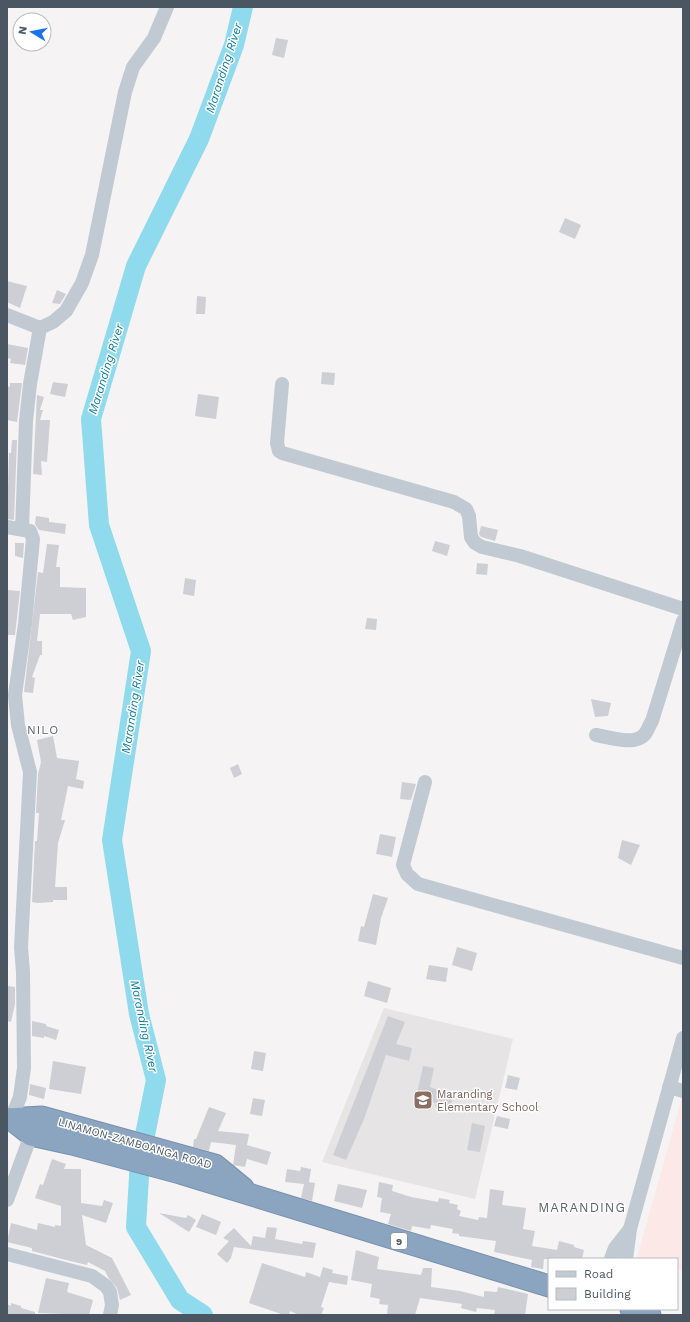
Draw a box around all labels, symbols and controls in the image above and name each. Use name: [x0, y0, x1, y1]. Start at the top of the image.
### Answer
north arrow: [12, 12, 52, 52]
water label: Maranding River: [203, 20, 246, 115]
text: N: [16, 25, 30, 35]
water label: Maranding River: [86, 321, 127, 416]
water label: Maranding River: [119, 658, 147, 754]
district label: NILO: [27, 723, 59, 737]
water label: Maranding River: [127, 979, 161, 1075]
place label: Maranding Elementary School: [437, 1088, 539, 1114]
school or university icon: Maranding Elementary School: [412, 1089, 434, 1111]
street label: LINAMON-ZAMBOANGA ROAD: [57, 1115, 213, 1172]
district label: MARANDING: [538, 1200, 626, 1215]
road number: 9: [391, 1233, 407, 1249]
legend: [548, 1258, 678, 1310]
text: Road: [584, 1267, 613, 1281]
text: Building: [584, 1287, 631, 1301]

